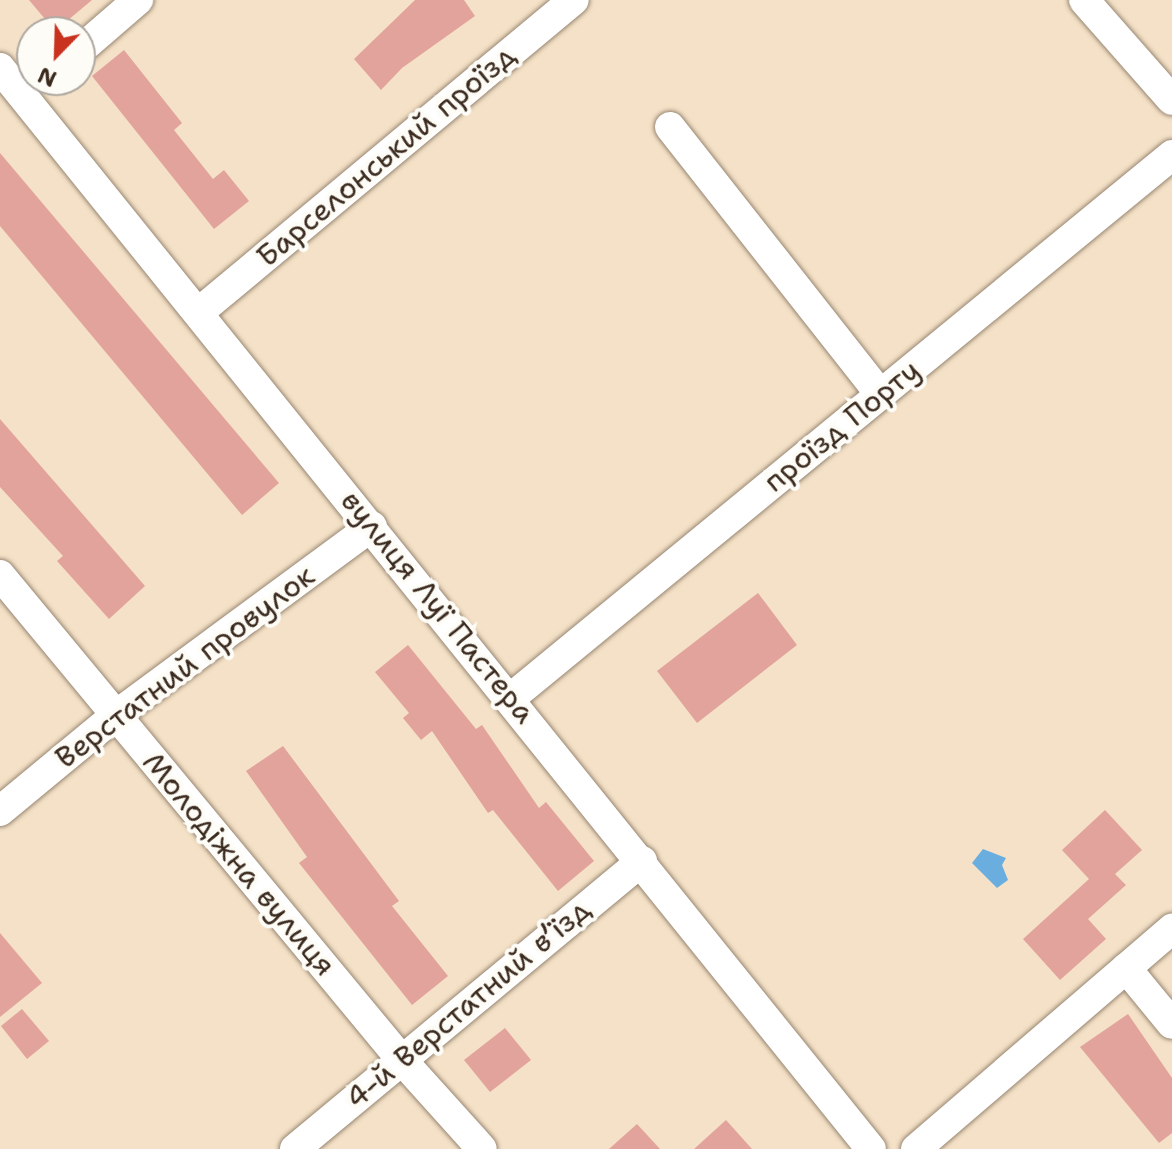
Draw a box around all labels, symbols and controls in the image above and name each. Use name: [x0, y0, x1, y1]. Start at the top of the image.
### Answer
north arrow: [16, 16, 96, 96]
street label: Барселонський проїзд: [249, 37, 523, 275]
text: N: [34, 60, 61, 93]
street label: проїзд Порту: [757, 352, 927, 500]
street label: вулиця Луї Пастера: [333, 483, 543, 731]
street label: Верстатний провулок: [48, 558, 322, 776]
street label: Молодіжна вулиця: [135, 745, 343, 983]
street label: 4-й Верстатний в’їзд: [339, 891, 597, 1117]

